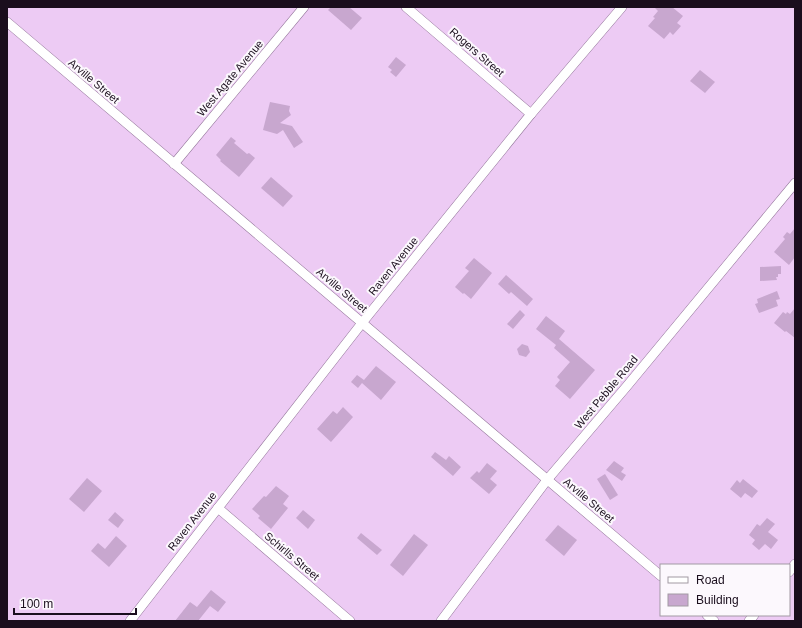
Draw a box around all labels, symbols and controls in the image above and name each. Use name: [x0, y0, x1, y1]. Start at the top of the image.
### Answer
street label: Rogers Street: [447, 25, 507, 79]
street label: West Agate Avenue: [195, 38, 265, 118]
street label: Arville Street: [66, 56, 122, 106]
street label: Raven Avenue: [366, 234, 420, 298]
street label: Arville Street: [314, 265, 370, 315]
street label: West Pebble Road: [572, 353, 640, 431]
street label: Arville Street: [561, 475, 617, 525]
street label: Raven Avenue: [165, 489, 219, 553]
street label: Schirlls Street: [262, 530, 322, 582]
legend: [660, 564, 790, 616]
text: Road: [696, 573, 725, 587]
scale bar: [14, 590, 136, 616]
text: Building: [696, 593, 739, 607]
text: 100 m: [20, 597, 53, 611]

